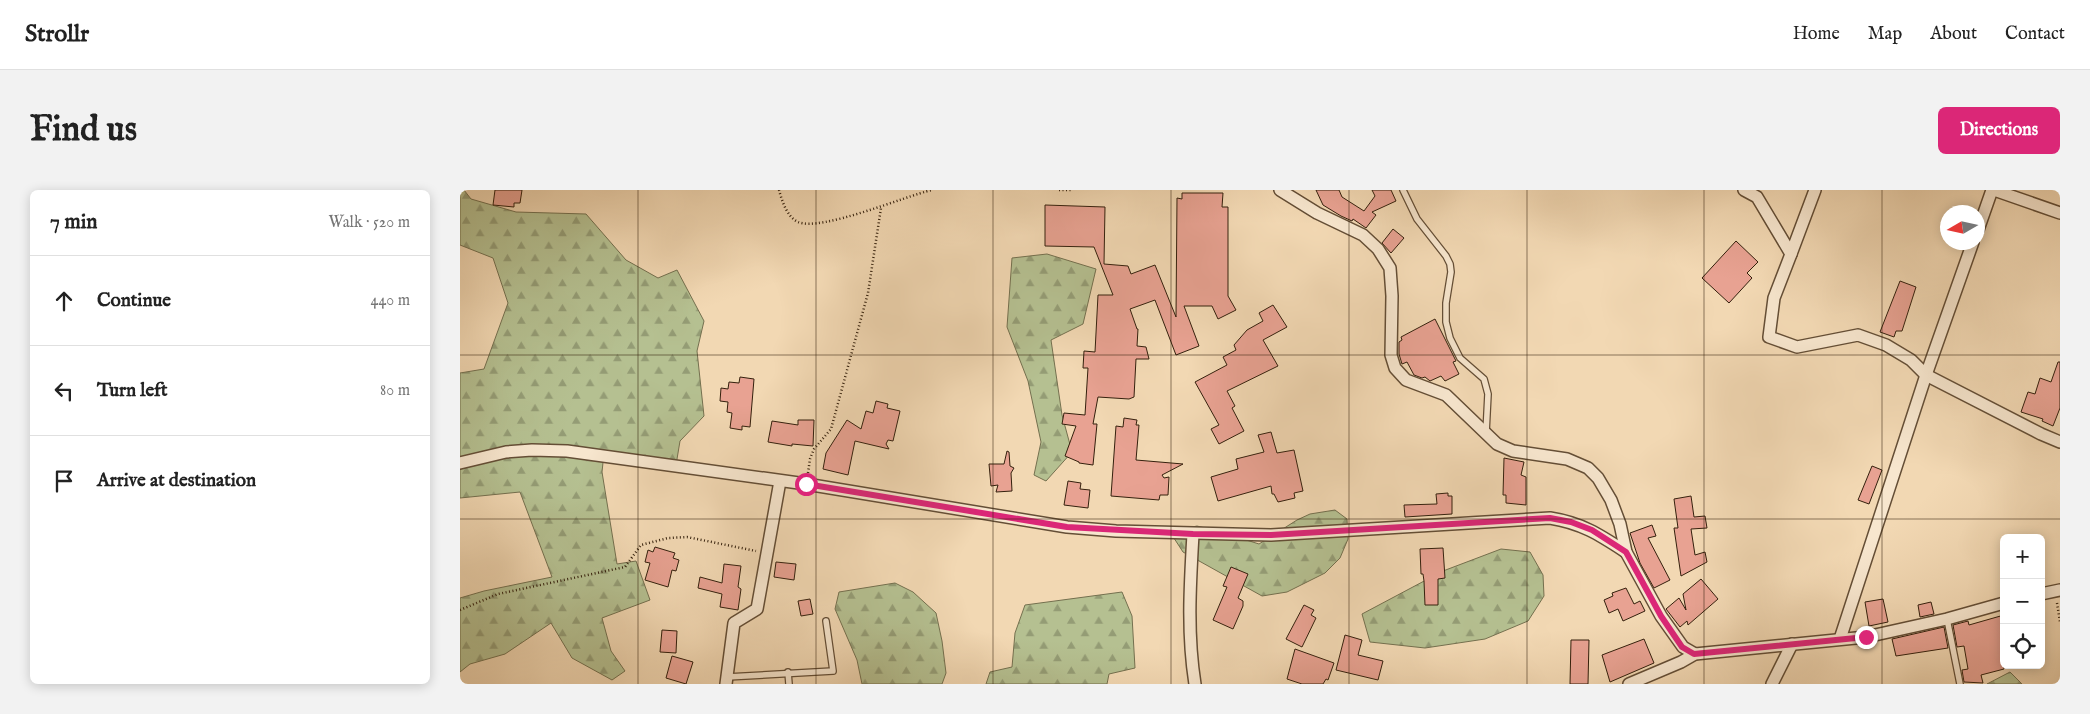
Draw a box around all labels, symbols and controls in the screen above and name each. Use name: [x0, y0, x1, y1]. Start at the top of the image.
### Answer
text: Strollr: [25, 19, 89, 50]
text: Home: [1793, 23, 1840, 46]
text: Map: [1868, 23, 1902, 46]
text: About: [1930, 23, 1977, 46]
text: Contact: [2005, 23, 2065, 46]
button: Directions: [1938, 107, 2060, 154]
text: Find us: [30, 108, 137, 153]
north arrow: [1940, 205, 1985, 250]
text: 7 min: [50, 209, 97, 236]
text: Walk · 520 m: [328, 213, 410, 233]
icon: ahead: [50, 287, 78, 315]
text: Continue: [97, 289, 171, 313]
text: 440 m: [371, 291, 410, 311]
icon: left: [50, 377, 78, 405]
text: Turn left: [97, 379, 168, 403]
text: 80 m: [380, 381, 410, 401]
icon: arrive: [50, 467, 78, 495]
text: Arrive at destination: [97, 469, 256, 493]
route start: [795, 473, 818, 496]
map controls: [2000, 534, 2045, 669]
button: +: [2000, 534, 2045, 579]
button: −: [2000, 579, 2045, 624]
button: locate: [2000, 624, 2045, 669]
route end: [1855, 626, 1878, 649]

